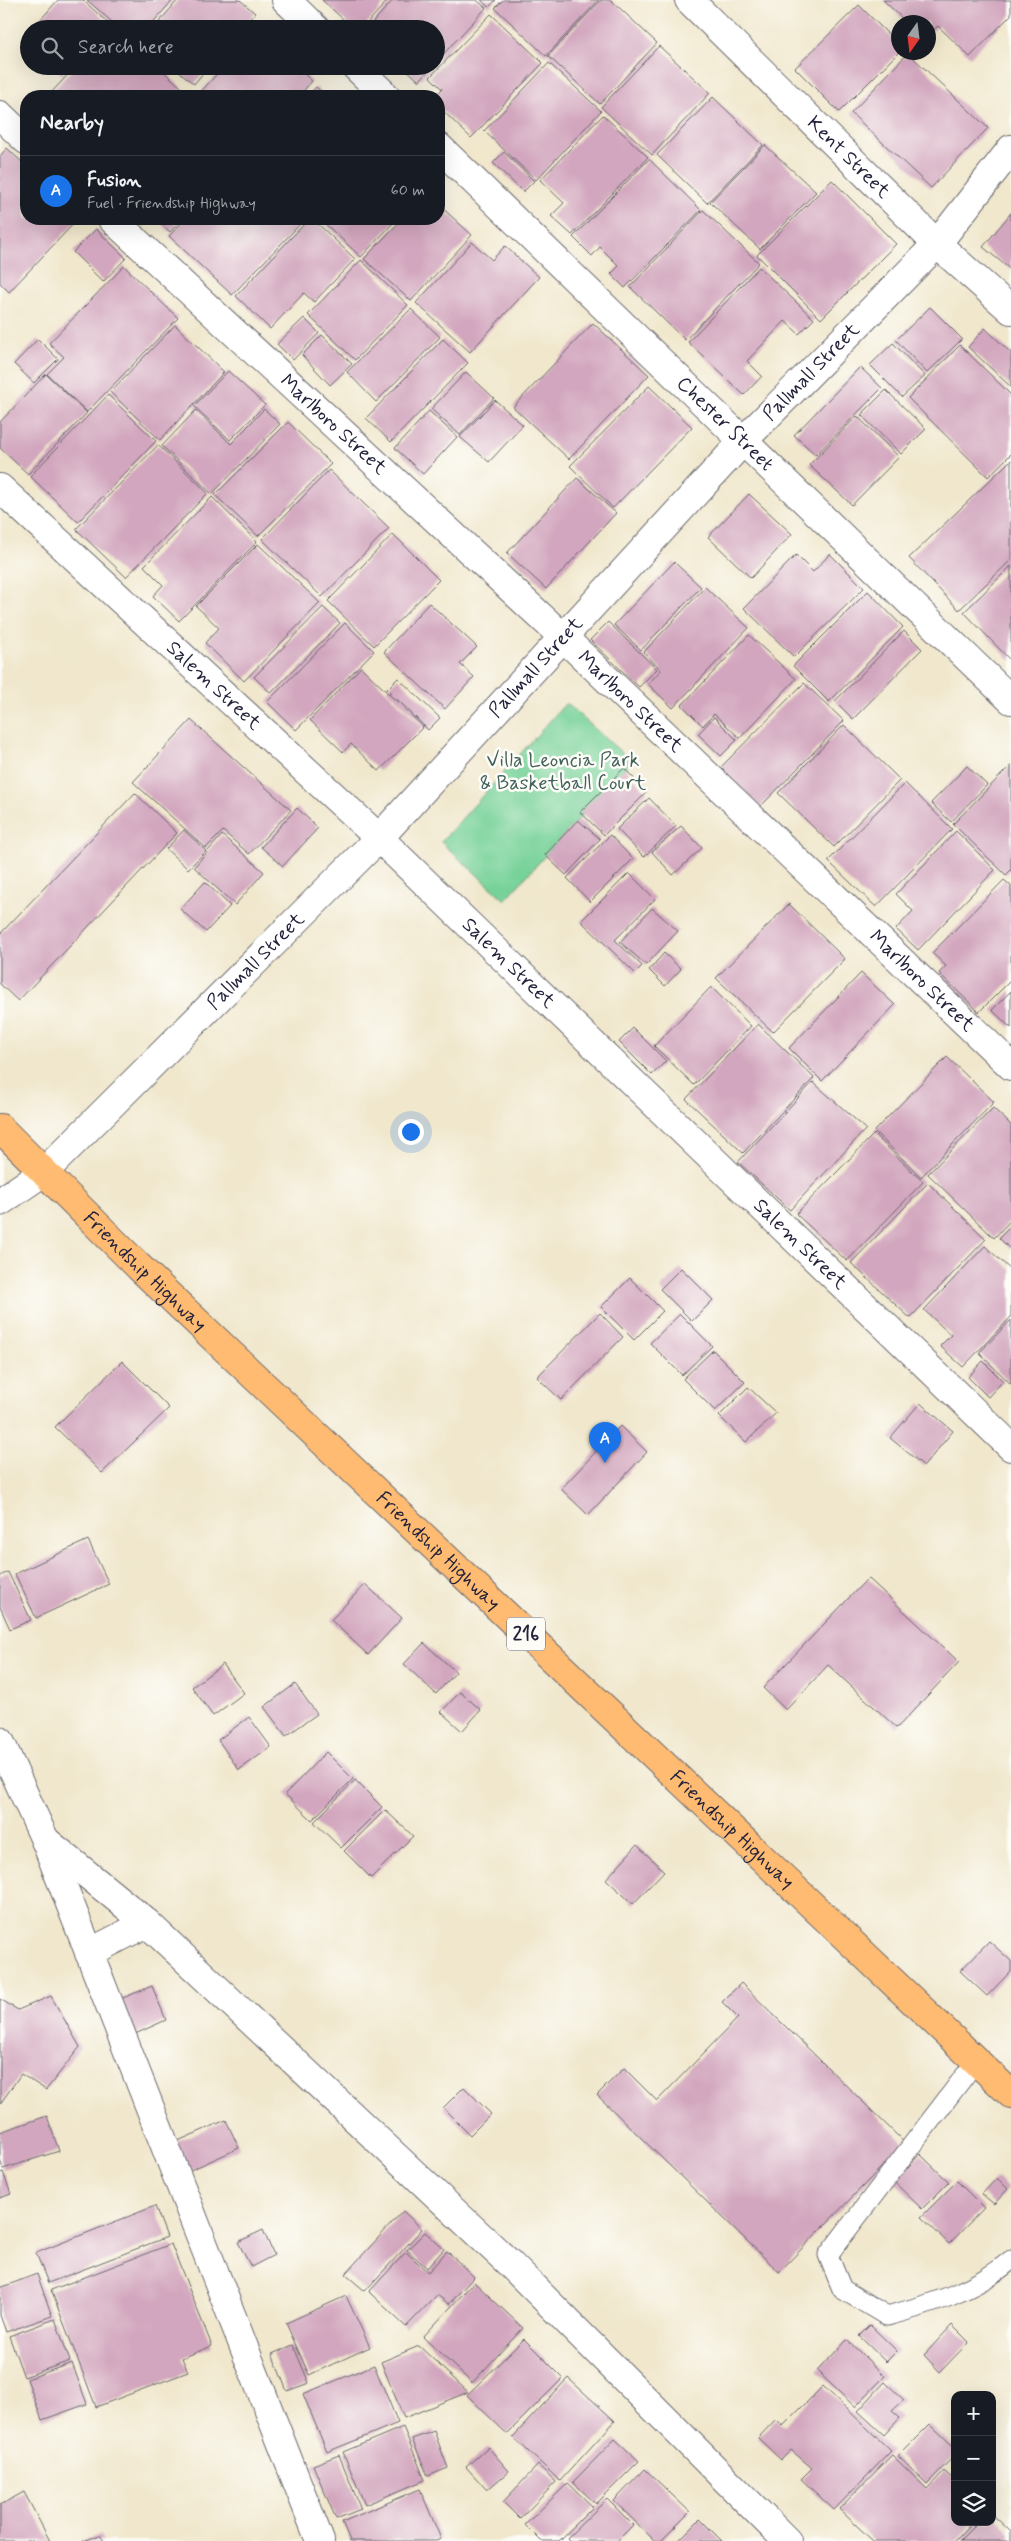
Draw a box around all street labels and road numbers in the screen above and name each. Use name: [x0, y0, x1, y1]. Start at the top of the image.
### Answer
street label: Kent Street: [801, 110, 897, 204]
street label: Pallmall Street: [757, 317, 866, 427]
street label: Marlboro Street: [274, 368, 393, 481]
street label: Chester Street: [671, 370, 780, 477]
street label: Pallmall Street: [482, 611, 589, 723]
street label: Salem Street: [160, 635, 267, 736]
street label: Marlboro Street: [571, 644, 689, 759]
street label: Pallmall Street: [201, 906, 311, 1016]
street label: Salem Street: [456, 912, 562, 1015]
street label: Marlboro Street: [863, 924, 981, 1038]
street label: Salem Street: [748, 1193, 853, 1296]
street label: Friendship Highway: [77, 1205, 213, 1338]
street label: Friendship Highway: [370, 1485, 506, 1616]
road number: 216: [507, 1618, 545, 1650]
street label: Friendship Highway: [664, 1764, 800, 1895]

